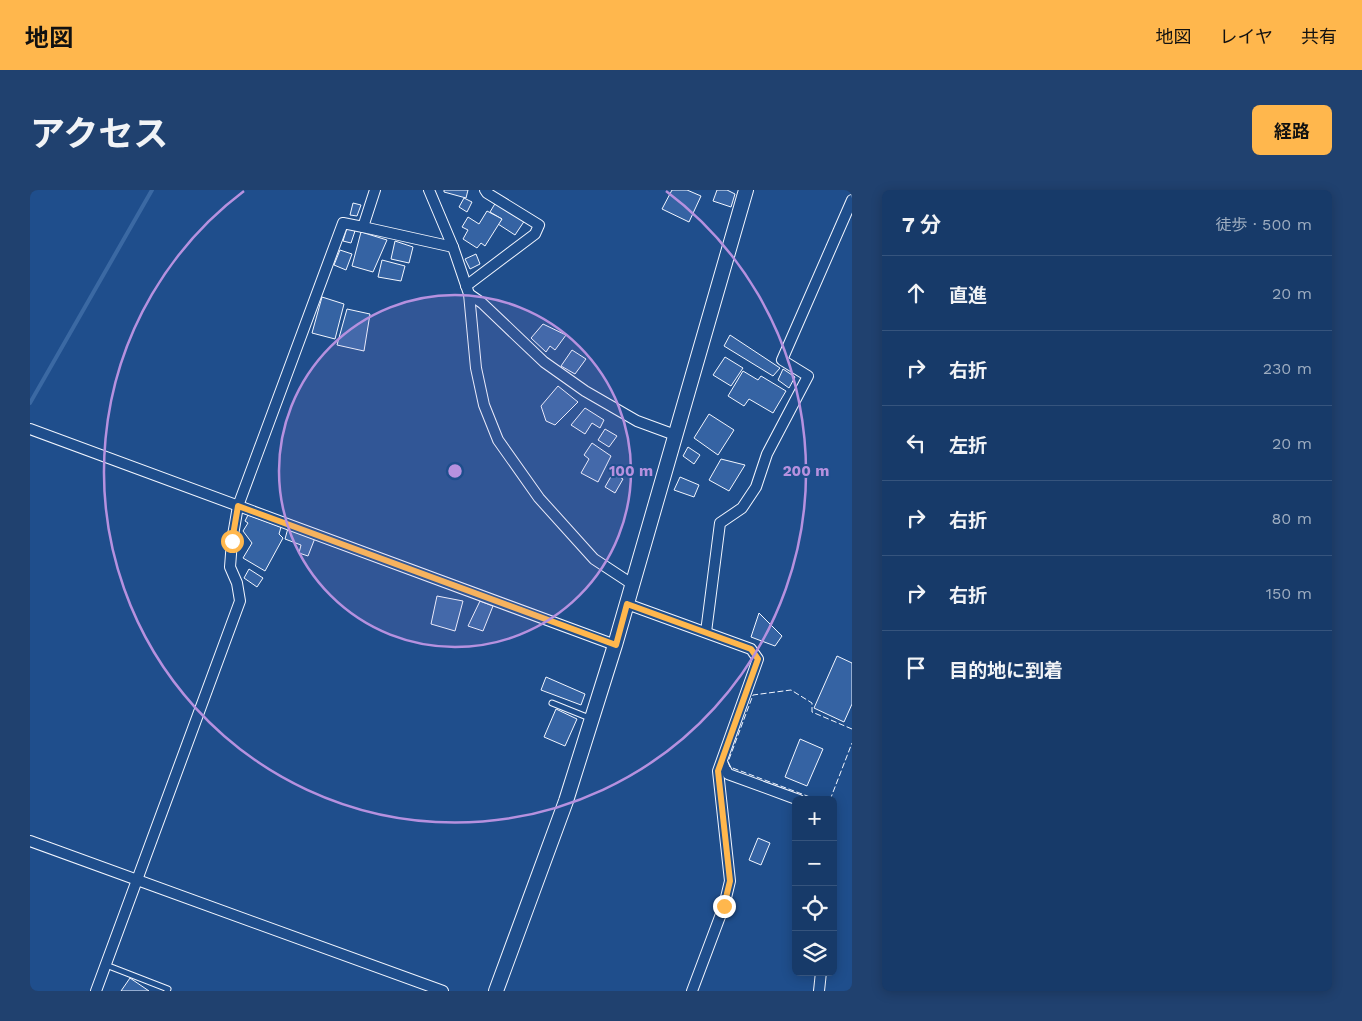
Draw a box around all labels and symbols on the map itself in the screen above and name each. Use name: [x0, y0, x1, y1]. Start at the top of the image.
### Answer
centre of rings: [446, 462, 464, 480]
text: 100 m: [609, 462, 653, 480]
text: 200 m: [783, 462, 829, 480]
route start: [221, 530, 244, 553]
route end: [713, 895, 736, 918]

